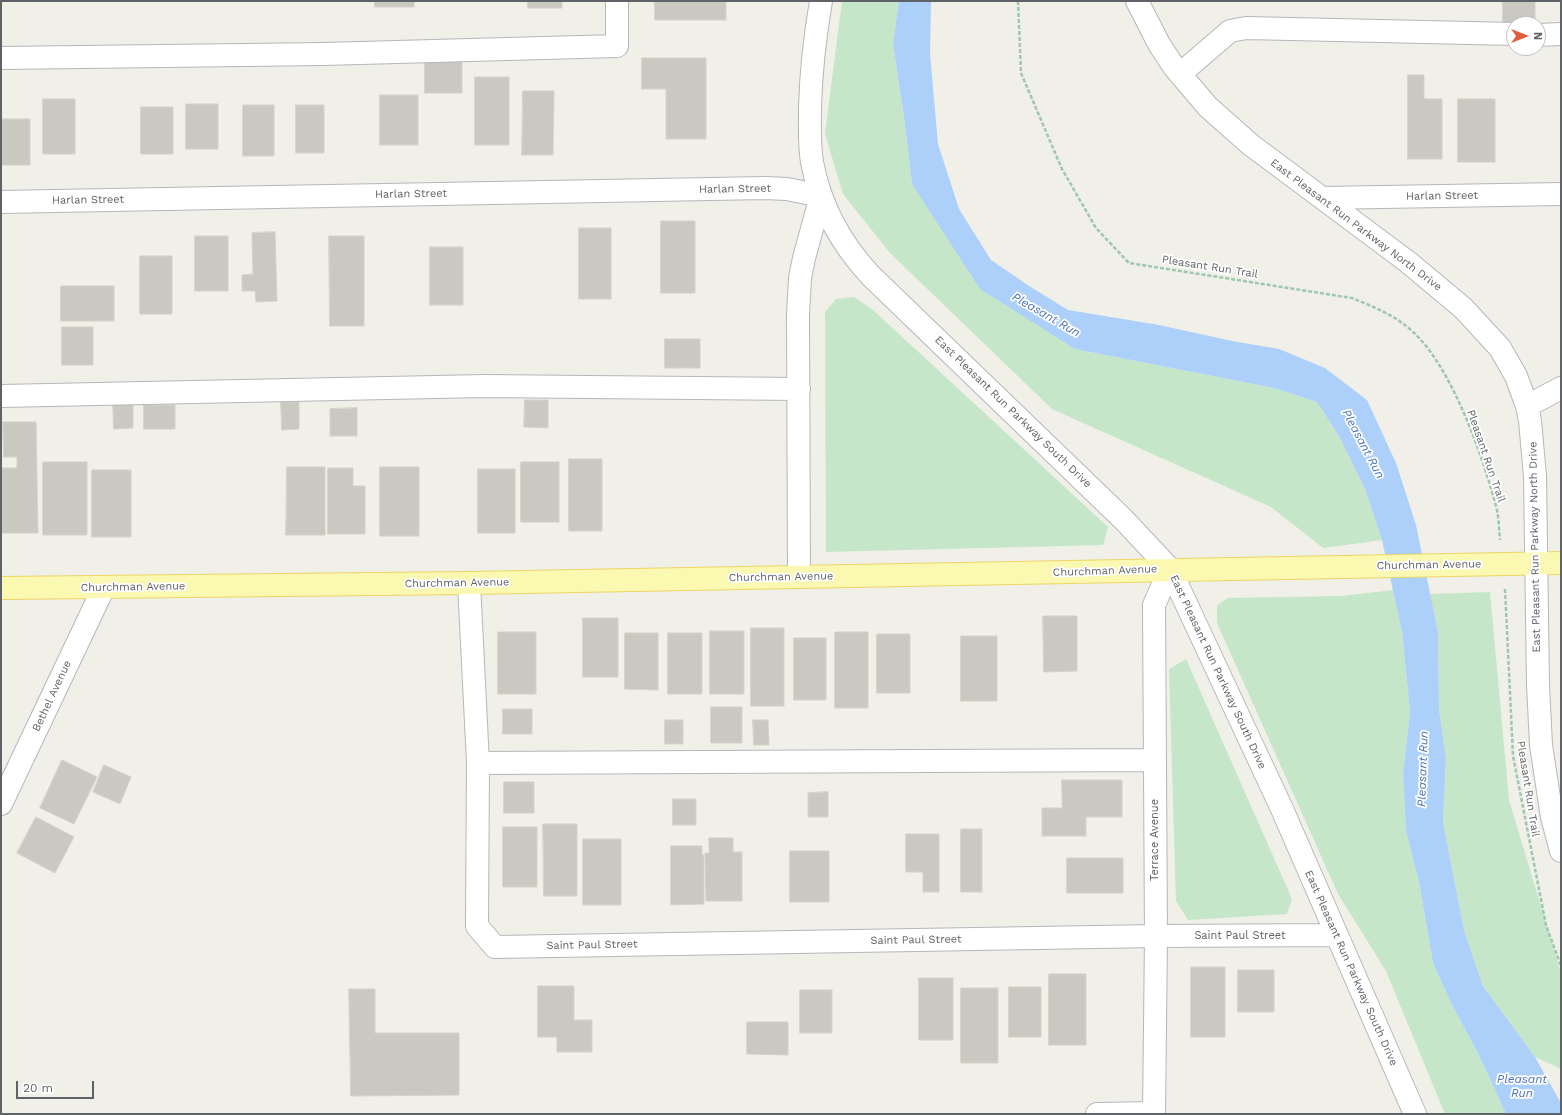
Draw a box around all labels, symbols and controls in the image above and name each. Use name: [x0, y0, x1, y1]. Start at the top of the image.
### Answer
north arrow: [1506, 16, 1546, 56]
text: N: [1531, 32, 1544, 40]
street label: East Pleasant Run Parkway North Drive: [1268, 156, 1444, 294]
street label: Harlan Street: [699, 182, 771, 196]
street label: Harlan Street: [375, 187, 447, 201]
street label: Harlan Street: [1406, 189, 1478, 203]
street label: Harlan Street: [52, 193, 124, 207]
street label: Pleasant Run Trail: [1161, 253, 1259, 281]
water label: Pleasant Run: [1009, 290, 1083, 340]
street label: East Pleasant Run Parkway South Drive: [932, 333, 1094, 491]
water label: Pleasant Run: [1339, 407, 1387, 481]
street label: Pleasant Run Trail: [1464, 408, 1508, 504]
street label: East Pleasant Run Parkway North Drive: [1527, 441, 1543, 653]
street label: Churchman Avenue: [1377, 557, 1481, 573]
street label: Churchman Avenue: [1053, 563, 1157, 579]
street label: Churchman Avenue: [729, 569, 833, 585]
street label: East Pleasant Run Parkway South Drive: [1167, 573, 1269, 771]
street label: Churchman Avenue: [405, 575, 509, 591]
street label: Churchman Avenue: [81, 579, 185, 595]
street label: Bethel Avenue: [30, 658, 74, 734]
water label: Pleasant Run: [1414, 731, 1432, 807]
street label: Pleasant Run Trail: [1514, 740, 1542, 838]
street label: Terrace Avenue: [1148, 799, 1162, 881]
street label: East Pleasant Run Parkway South Drive: [1302, 868, 1400, 1068]
street label: Saint Paul Street: [1194, 929, 1286, 943]
street label: Saint Paul Street: [870, 933, 962, 947]
street label: Saint Paul Street: [546, 938, 638, 952]
water label: Pleasant Run: [1497, 1072, 1547, 1100]
scale bar: [18, 1073, 96, 1099]
text: 20 m: [23, 1081, 53, 1095]

